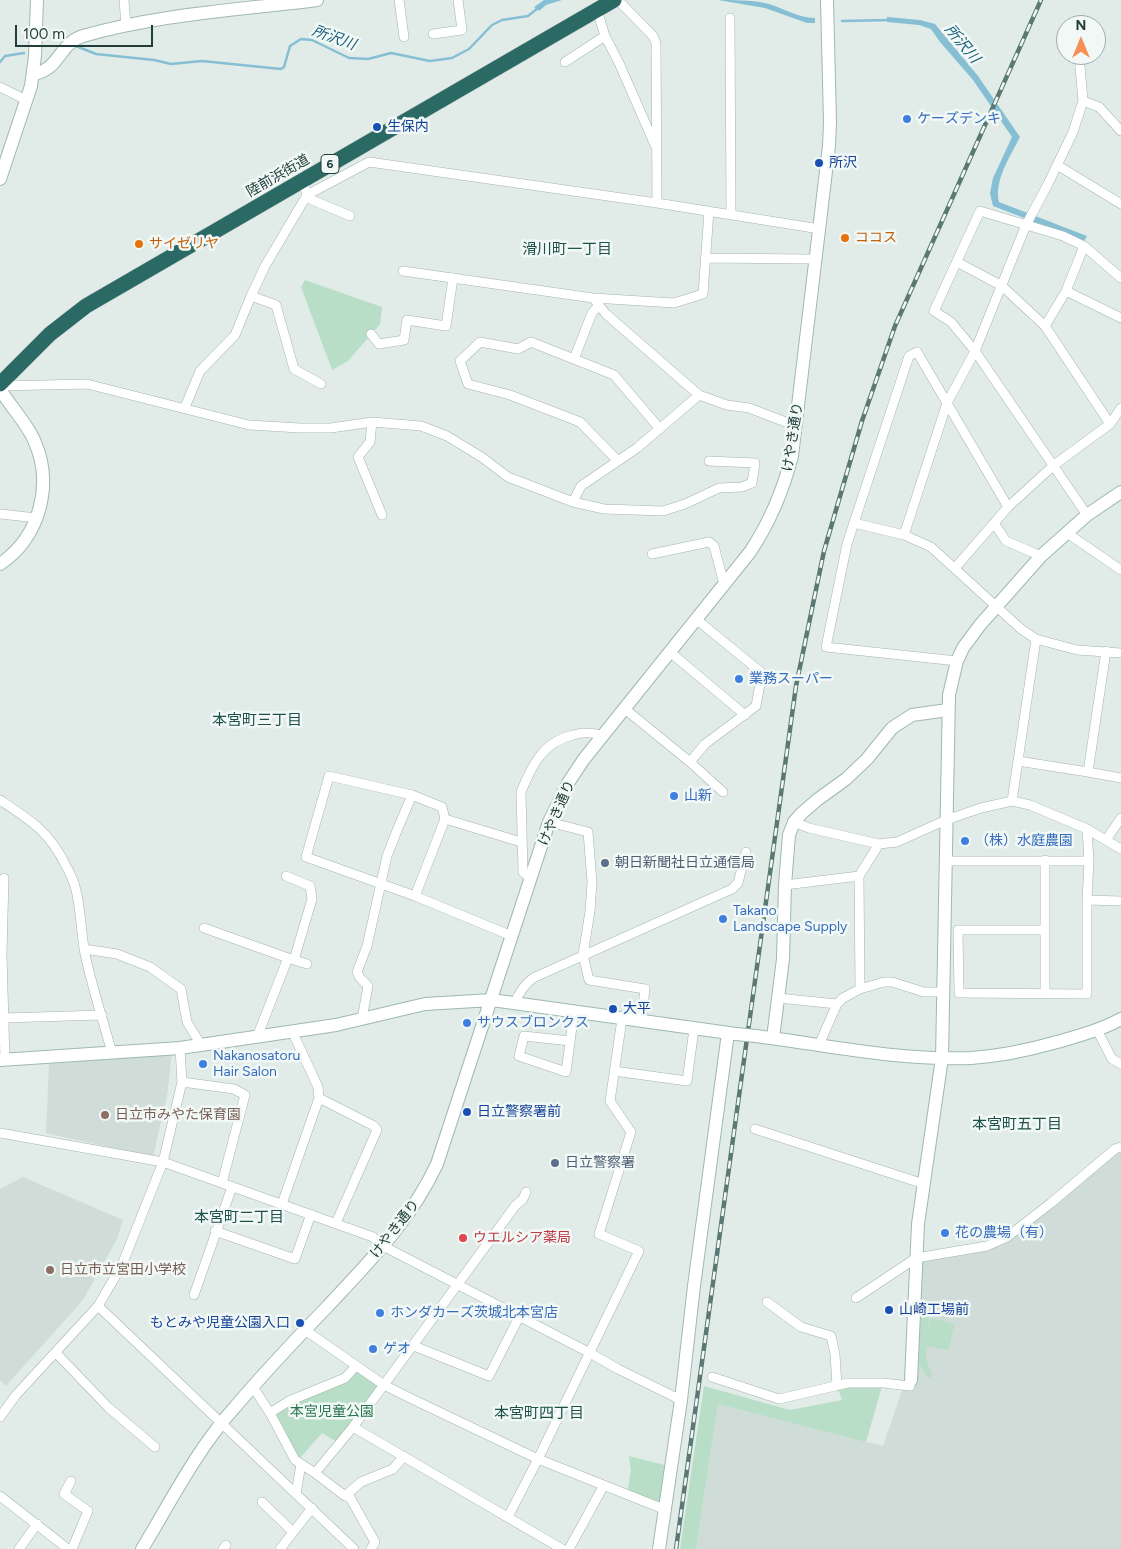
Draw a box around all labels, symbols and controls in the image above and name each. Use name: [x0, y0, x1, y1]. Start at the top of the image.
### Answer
scale bar: [18, 15, 155, 47]
north arrow: [1056, 15, 1106, 65]
text: N: [1076, 17, 1086, 34]
water label: 所沢川: [941, 21, 983, 67]
water label: 所沢川: [310, 22, 358, 54]
text: 100 m: [23, 25, 65, 43]
place label: ケーズデンキ: [917, 111, 1001, 127]
marker: ケーズデンキ: [901, 113, 913, 125]
place label: 生保内: [387, 119, 429, 135]
marker: 生保内: [371, 121, 383, 133]
street label: 陸前浜街道: [243, 151, 313, 201]
road number: 6: [321, 154, 339, 173]
place label: 所沢: [829, 155, 857, 171]
marker: 所沢: [813, 157, 825, 169]
place label: ココス: [855, 230, 897, 246]
marker: ココス: [839, 232, 851, 244]
place label: サイゼリヤ: [149, 236, 219, 252]
marker: サイゼリヤ: [133, 238, 145, 250]
district label: 滑川町一丁目: [522, 241, 612, 259]
street label: けやき通り: [779, 401, 807, 473]
place label: 業務スーパー: [749, 671, 833, 687]
marker: 業務スーパー: [733, 673, 745, 685]
district label: 本宮町三丁目: [212, 712, 302, 730]
street label: けやき通り: [535, 778, 579, 848]
place label: 山新: [684, 788, 712, 804]
marker: 山新: [668, 790, 680, 802]
place label: （株）水庭農園: [975, 833, 1073, 849]
marker: （株）水庭農園: [959, 835, 971, 847]
place label: 朝日新聞社日立通信局: [615, 855, 755, 871]
marker: 朝日新聞社日立通信局: [599, 857, 611, 869]
place label: Takano Landscape Supply: [733, 903, 847, 936]
marker: Takano Landscape Supply: [717, 913, 729, 925]
place label: 大平: [623, 1001, 651, 1017]
marker: 大平: [607, 1003, 619, 1015]
place label: サウスブロンクス: [477, 1015, 589, 1031]
marker: サウスブロンクス: [461, 1017, 473, 1029]
place label: Nakanosatoru Hair Salon: [213, 1048, 300, 1080]
marker: Nakanosatoru Hair Salon: [197, 1058, 209, 1070]
place label: 日立警察署前: [477, 1104, 561, 1120]
marker: 日立警察署前: [461, 1106, 473, 1118]
place label: 日立市みやた保育園: [115, 1107, 241, 1123]
marker: 日立市みやた保育園: [99, 1109, 111, 1121]
district label: 本宮町五丁目: [972, 1116, 1062, 1134]
place label: 日立警察署: [565, 1155, 635, 1171]
marker: 日立警察署: [549, 1157, 561, 1169]
street label: けやき通り: [367, 1196, 423, 1262]
district label: 本宮町二丁目: [194, 1209, 284, 1227]
place label: 花の農場（有）: [955, 1225, 1053, 1241]
marker: 花の農場（有）: [939, 1227, 951, 1239]
place label: ウエルシア薬局: [473, 1230, 571, 1246]
marker: ウエルシア薬局: [457, 1232, 469, 1244]
place label: 日立市立宮田小学校: [60, 1262, 186, 1278]
marker: 日立市立宮田小学校: [44, 1264, 56, 1276]
place label: 山崎工場前: [899, 1302, 969, 1318]
marker: 山崎工場前: [883, 1304, 895, 1316]
place label: ホンダカーズ茨城北本宮店: [390, 1305, 558, 1321]
marker: ホンダカーズ茨城北本宮店: [374, 1307, 386, 1319]
place label: もとみや児童公園入口: [150, 1315, 290, 1331]
marker: もとみや児童公園入口: [294, 1317, 306, 1329]
place label: ゲオ: [383, 1341, 411, 1357]
marker: ゲオ: [367, 1343, 379, 1355]
park label: 本宮児童公園: [290, 1404, 374, 1420]
district label: 本宮町四丁目: [494, 1405, 584, 1423]

